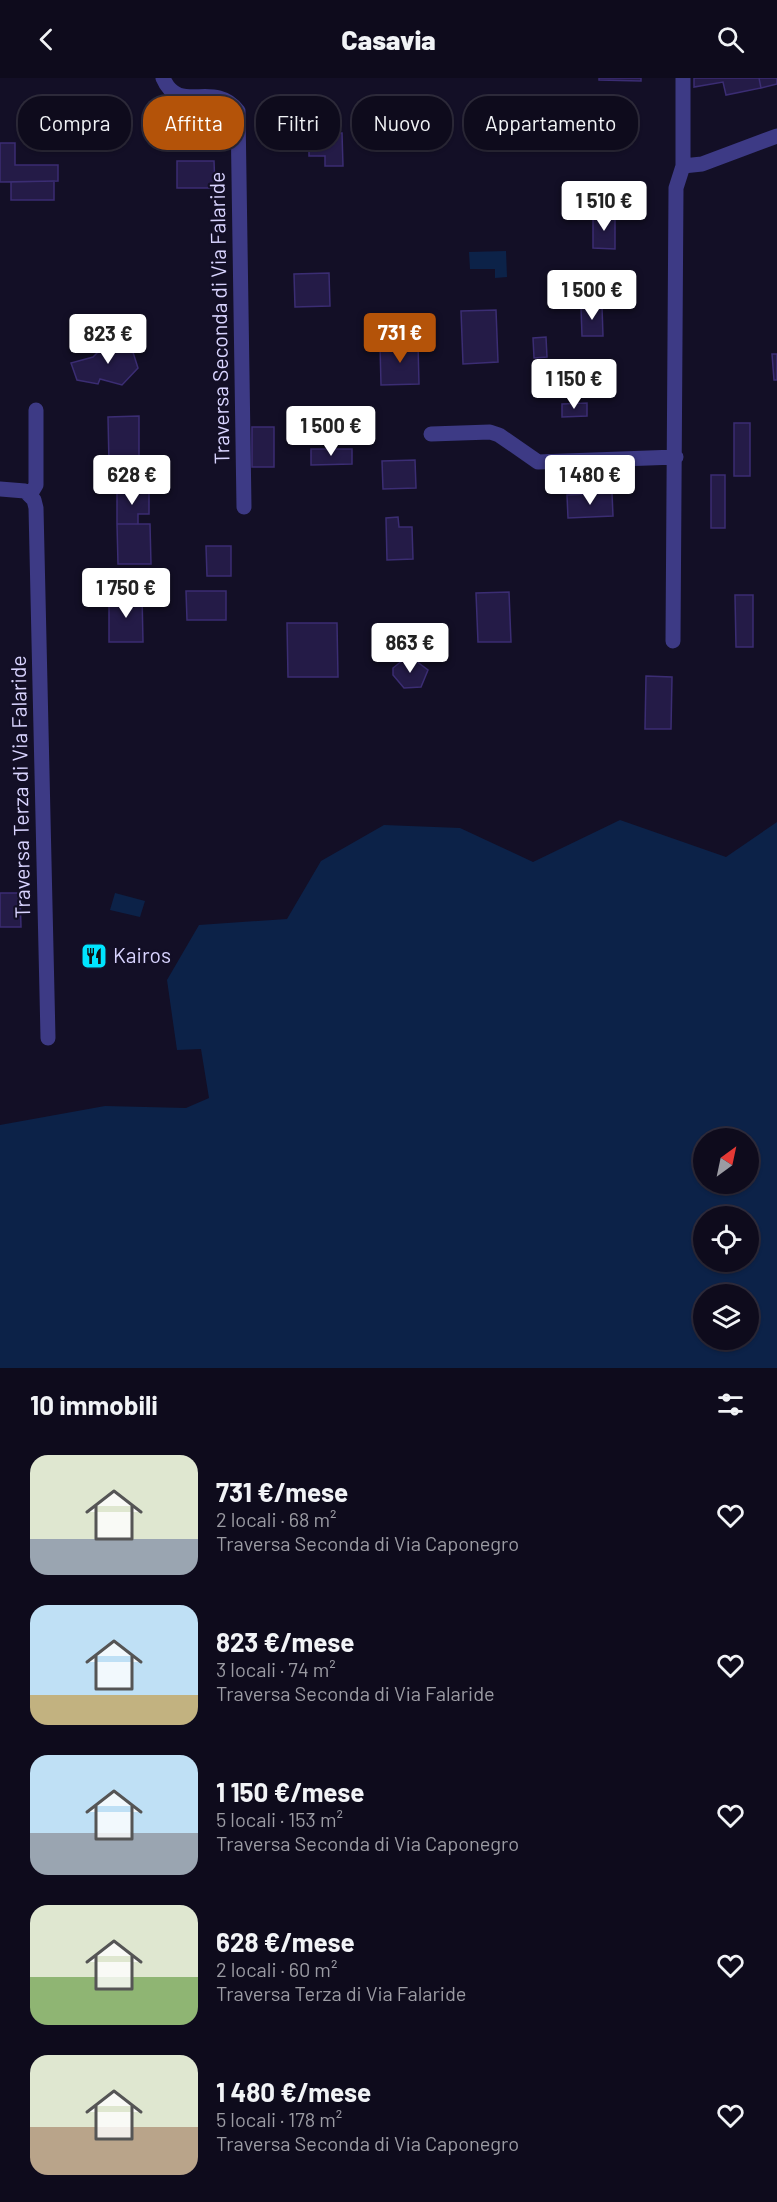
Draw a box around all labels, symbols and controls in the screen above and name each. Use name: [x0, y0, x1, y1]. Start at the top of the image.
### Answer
icon: back: [30, 23, 63, 56]
text: Casavia: [341, 23, 436, 55]
icon: search: [714, 23, 747, 56]
chip: Compra: [18, 96, 131, 150]
chip: Affitta: [143, 96, 244, 150]
chip: Filtri: [256, 96, 340, 150]
chip: Nuovo: [352, 96, 452, 150]
chip: Appartamento: [464, 96, 638, 150]
street label: Traversa Seconda di Via Falaride: [203, 171, 234, 465]
pin: 1 510 €: [549, 181, 659, 232]
text: 1 510 €: [576, 188, 632, 212]
pin: 1 500 €: [537, 270, 647, 321]
text: 1 500 €: [561, 277, 623, 301]
pin: 731 €: [358, 313, 442, 364]
pin: 823 €: [66, 314, 150, 365]
text: 731 €: [378, 320, 422, 344]
text: 823 €: [83, 321, 133, 345]
pin: 1 150 €: [519, 359, 629, 410]
text: 1 150 €: [545, 366, 603, 390]
pin: 1 500 €: [276, 406, 386, 457]
text: 1 500 €: [300, 413, 362, 437]
pin: 628 €: [90, 455, 174, 506]
pin: 1 480 €: [535, 455, 645, 506]
text: 628 €: [107, 462, 157, 486]
text: 1 480 €: [559, 462, 621, 486]
pin: 1 750 €: [71, 568, 181, 619]
text: 1 750 €: [96, 575, 156, 599]
pin: 863 €: [368, 623, 452, 674]
text: 863 €: [385, 630, 435, 654]
street label: Traversa Terza di Via Falaride: [5, 655, 34, 919]
restaurant icon: Kairos: [79, 941, 109, 971]
place label: Kairos: [113, 942, 171, 967]
north arrow: [693, 1128, 759, 1194]
map controls: [693, 1128, 759, 1350]
button: locate: [693, 1206, 759, 1272]
button: layers: [693, 1284, 759, 1350]
icon: filters: [714, 1388, 747, 1421]
text: 10 immobili: [30, 1389, 158, 1420]
text: 731 €/mese: [216, 1476, 348, 1507]
icon: home: [78, 1479, 150, 1551]
icon: heart: [714, 1499, 747, 1532]
text: 2 locali · 68 m²: [216, 1507, 337, 1531]
text: Traversa Seconda di Via Caponegro: [216, 1531, 519, 1555]
text: 823 €/mese: [216, 1626, 354, 1657]
icon: home: [78, 1629, 150, 1701]
icon: heart: [714, 1649, 747, 1682]
text: 3 locali · 74 m²: [216, 1657, 336, 1681]
text: Traversa Seconda di Via Falaride: [216, 1681, 495, 1705]
text: 1 150 €/mese: [216, 1776, 365, 1807]
icon: home: [78, 1779, 150, 1851]
icon: heart: [714, 1799, 747, 1832]
text: 5 locali · 153 m²: [216, 1807, 343, 1831]
text: Traversa Seconda di Via Caponegro: [216, 1831, 519, 1855]
text: 628 €/mese: [216, 1926, 355, 1957]
icon: home: [78, 1929, 150, 2001]
icon: heart: [714, 1949, 747, 1982]
text: 2 locali · 60 m²: [216, 1957, 337, 1981]
text: Traversa Terza di Via Falaride: [216, 1981, 466, 2005]
text: 1 480 €/mese: [216, 2076, 371, 2107]
icon: home: [78, 2079, 150, 2151]
icon: heart: [714, 2099, 747, 2132]
text: 5 locali · 178 m²: [216, 2107, 342, 2131]
text: Traversa Seconda di Via Caponegro: [216, 2131, 519, 2155]

